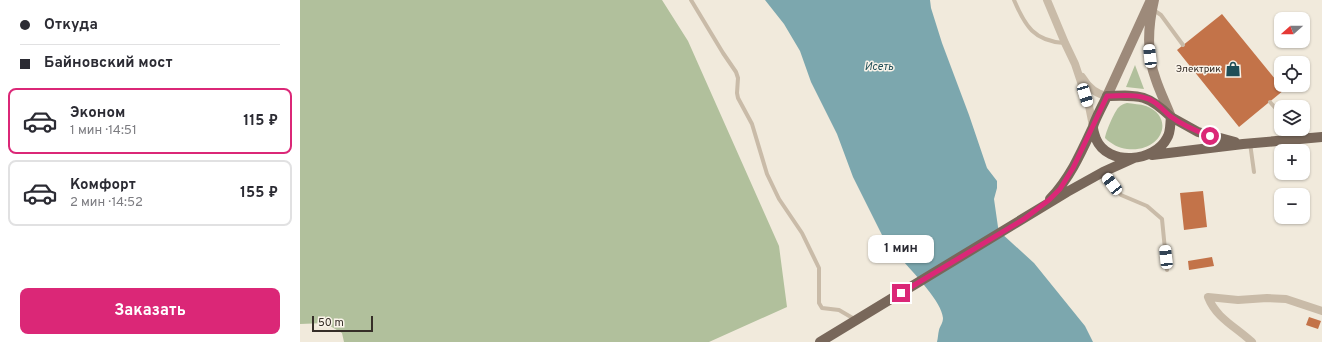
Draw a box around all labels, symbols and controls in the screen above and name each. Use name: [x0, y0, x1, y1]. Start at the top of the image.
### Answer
north arrow: [1274, 12, 1310, 48]
map controls: [1274, 12, 1310, 224]
text: Откуда: [44, 16, 98, 35]
car: [1143, 43, 1157, 69]
text: Байновский мост: [44, 54, 173, 73]
button: locate: [1274, 56, 1310, 92]
water label: Исеть: [864, 60, 894, 74]
shop icon: Электрик: [1224, 60, 1242, 78]
place label: Электрик: [1176, 63, 1221, 76]
car: [1076, 82, 1094, 108]
button: layers: [1274, 100, 1310, 136]
icon: car: [22, 103, 58, 139]
text: Эконом: [70, 104, 125, 123]
text: 115 ₽: [243, 112, 278, 131]
text: 1 мин · 14:51: [70, 123, 137, 139]
route start: [1201, 127, 1219, 145]
button: +: [1274, 144, 1310, 180]
car: [1100, 171, 1124, 197]
icon: car: [22, 175, 58, 211]
text: Комфорт: [70, 176, 136, 195]
text: 155 ₽: [240, 184, 278, 203]
button: −: [1274, 188, 1310, 224]
text: 2 мин · 14:52: [70, 195, 143, 211]
callout: 1 мин: [868, 235, 934, 263]
text: 1 мин: [884, 241, 918, 257]
car: [1159, 244, 1173, 270]
route end: [892, 284, 910, 302]
button: Заказать: [20, 288, 280, 334]
scale bar: [312, 314, 373, 333]
text: 50 m: [318, 316, 344, 330]

